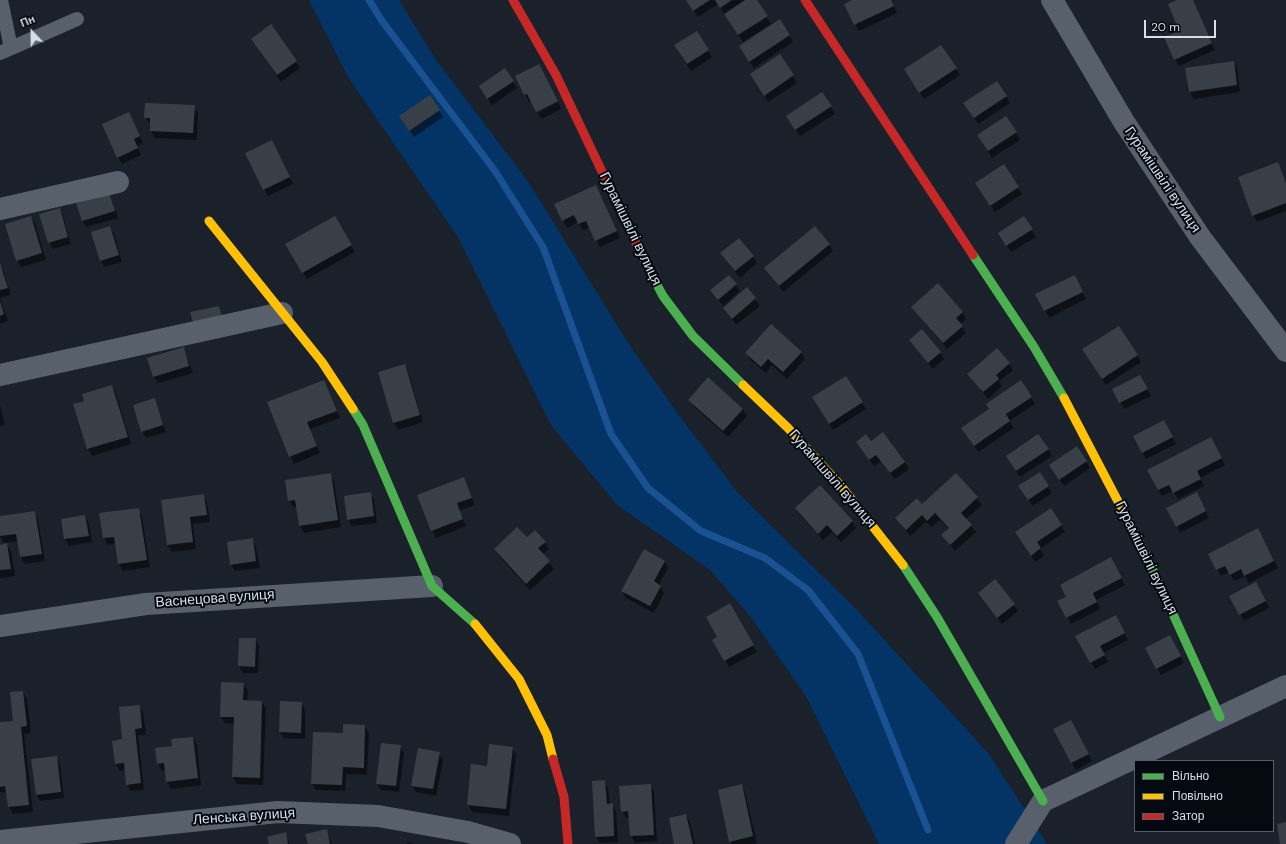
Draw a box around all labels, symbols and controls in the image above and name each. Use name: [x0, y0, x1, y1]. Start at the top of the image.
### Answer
north arrow: [12, 12, 52, 52]
text: Пн: [18, 12, 37, 30]
scale bar: [1146, 12, 1218, 38]
text: 20 m: [1151, 19, 1180, 35]
street label: Гурамішвілі вулиця: [1120, 124, 1204, 236]
street label: Гурамішвілі вулиця: [595, 170, 665, 288]
street label: Гурамішвілі вулиця: [785, 427, 879, 531]
street label: Гурамішвілі вулиця: [1111, 499, 1181, 617]
street label: Васнецова вулиця: [155, 586, 275, 612]
legend: [1134, 760, 1274, 832]
text: Вільно: [1172, 768, 1209, 784]
text: Повільно: [1172, 788, 1223, 804]
street label: Ленська вулиця: [192, 805, 296, 829]
text: Затор: [1172, 808, 1204, 824]

